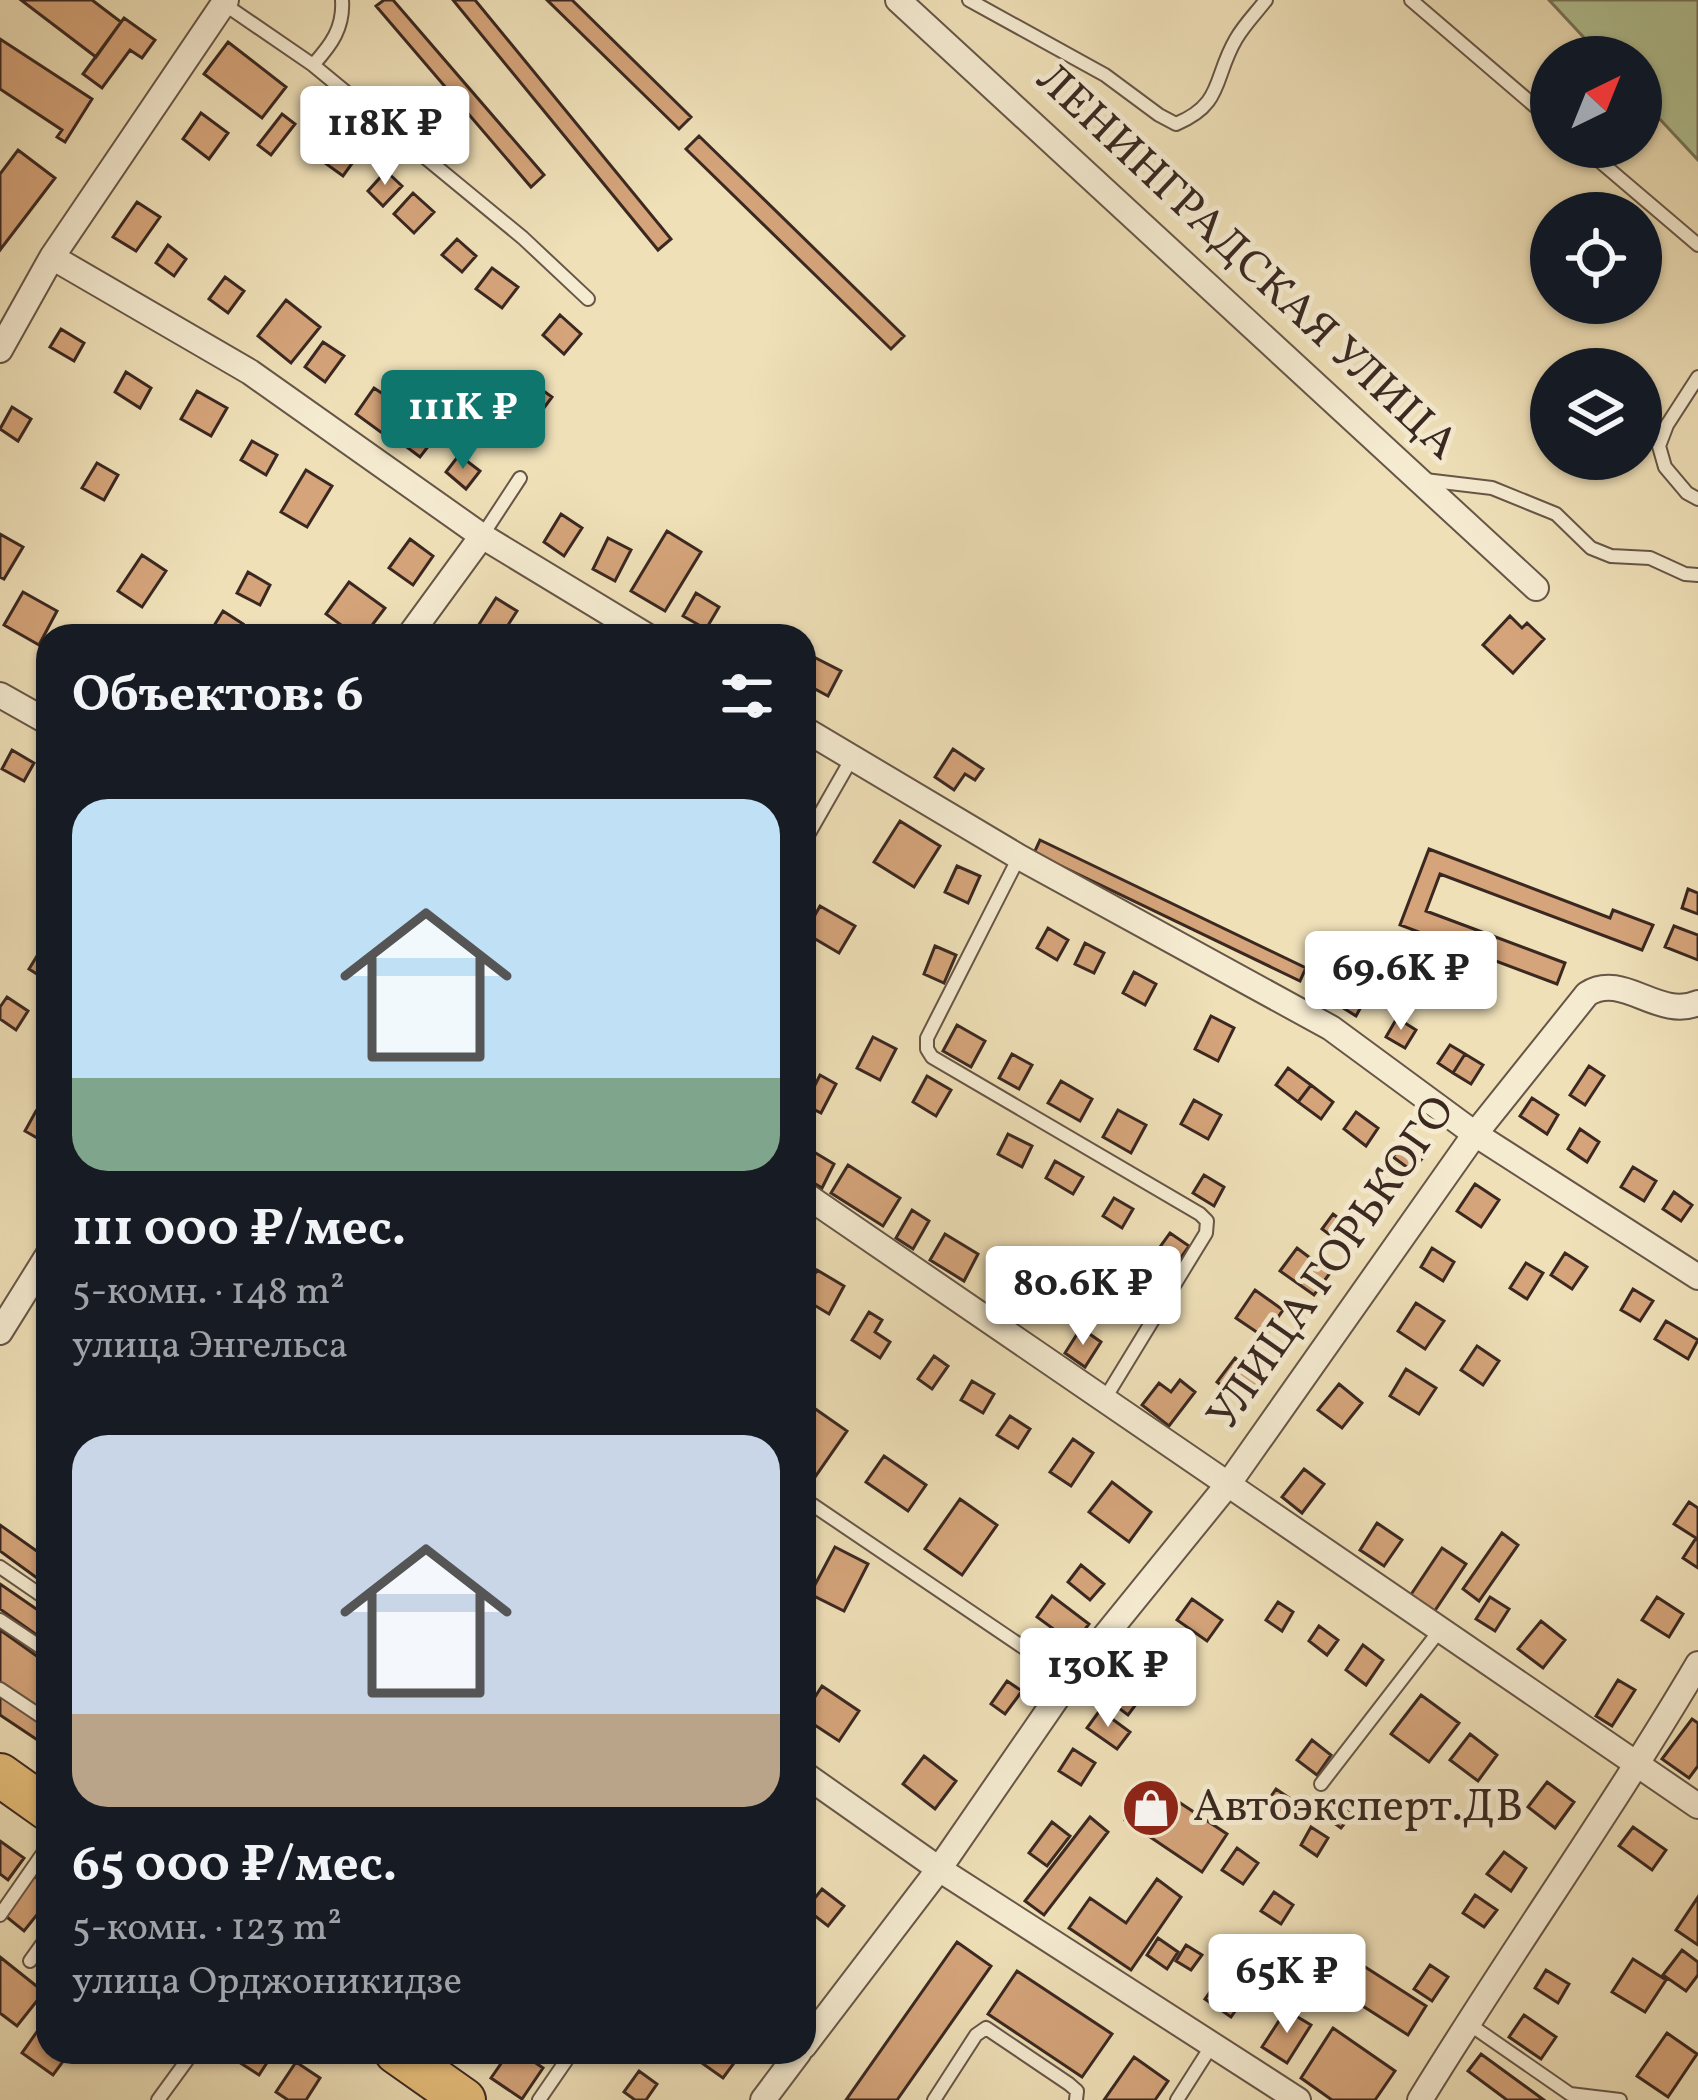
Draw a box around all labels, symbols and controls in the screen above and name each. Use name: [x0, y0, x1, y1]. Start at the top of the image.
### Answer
north arrow: [1530, 36, 1662, 168]
map controls: [1530, 36, 1662, 480]
street label: ЛЕНИНГРАДСКАЯ УЛИЦА: [1021, 50, 1471, 476]
pin: 118K ₽: [287, 86, 483, 188]
text: 118K ₽: [327, 98, 443, 152]
button: locate: [1530, 192, 1662, 324]
button: layers: [1530, 348, 1662, 480]
pin: 111K ₽: [365, 370, 561, 472]
text: 111K ₽: [408, 382, 518, 436]
text: Объектов: 6: [72, 661, 364, 732]
icon: filters: [714, 663, 780, 729]
icon: home: [318, 877, 534, 1093]
pin: 69.6K ₽: [1290, 931, 1512, 1033]
text: 69.6K ₽: [1332, 943, 1470, 997]
street label: УЛИЦА ГОРЬКОГО: [1194, 1084, 1472, 1444]
text: 111 000 ₽/мес.: [72, 1195, 406, 1266]
pin: 80.6K ₽: [972, 1246, 1194, 1348]
text: 80.6K ₽: [1013, 1258, 1153, 1312]
text: 5-комн. · 148 m²: [72, 1266, 345, 1320]
text: улица Энгельса: [72, 1320, 348, 1374]
icon: home: [318, 1513, 534, 1729]
pin: 130K ₽: [1010, 1628, 1206, 1730]
text: 130K ₽: [1047, 1640, 1169, 1694]
shop icon: Автоэксперт.ДВ: [1120, 1777, 1182, 1839]
place label: Автоэксперт.ДВ: [1193, 1777, 1523, 1840]
text: 65 000 ₽/мес.: [72, 1831, 397, 1902]
text: 5-комн. · 123 m²: [72, 1902, 342, 1956]
pin: 65K ₽: [1203, 1934, 1371, 2036]
text: 65K ₽: [1236, 1946, 1338, 2000]
text: улица Орджоникидзе: [72, 1956, 462, 2010]

